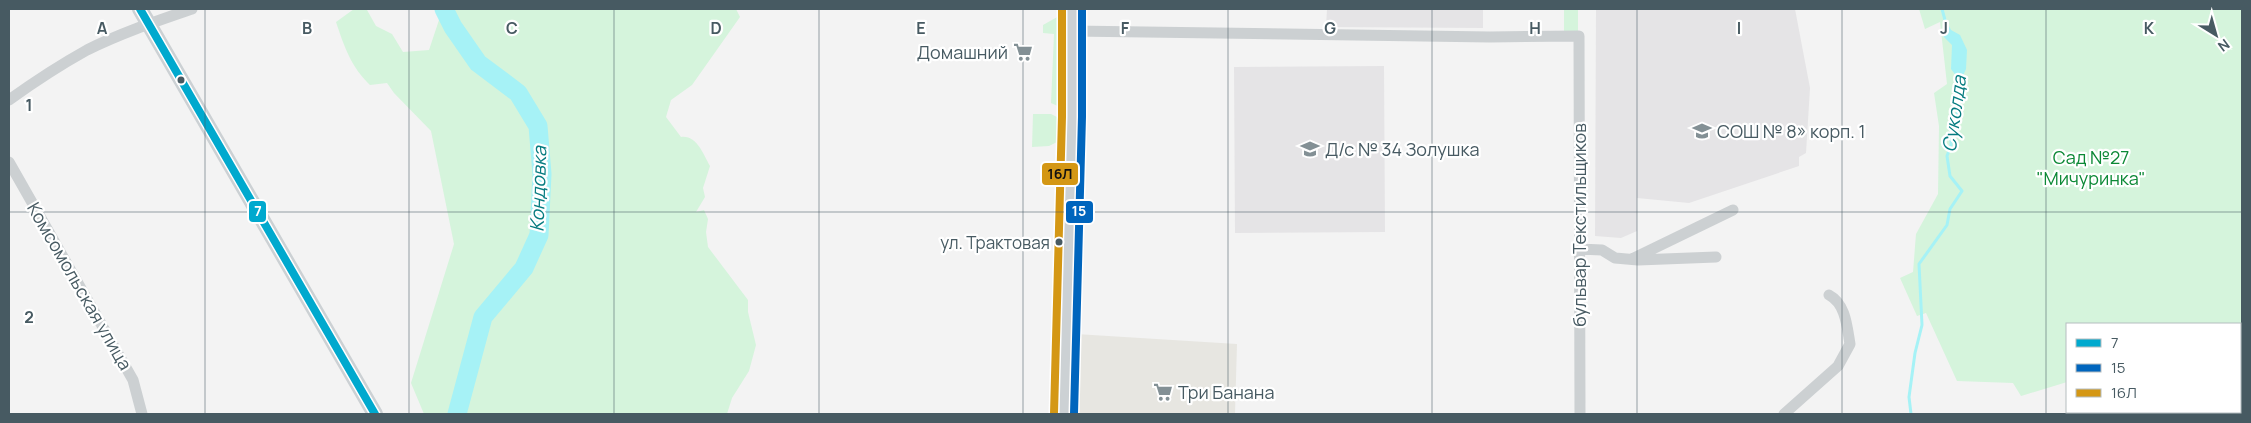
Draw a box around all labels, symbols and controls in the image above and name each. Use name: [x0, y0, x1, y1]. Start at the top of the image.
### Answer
north arrow: [2191, 10, 2241, 60]
text: A: [97, 17, 108, 39]
text: B: [302, 17, 312, 39]
text: C: [506, 17, 518, 39]
text: D: [710, 17, 722, 39]
text: E: [916, 17, 926, 39]
text: F: [1121, 17, 1130, 39]
text: G: [1324, 17, 1336, 39]
text: H: [1529, 17, 1541, 39]
text: I: [1737, 17, 1741, 39]
text: J: [1940, 17, 1948, 39]
text: K: [2144, 17, 2155, 39]
text: N: [2214, 35, 2234, 56]
place label: Домашний: [917, 40, 1008, 64]
supermarket icon: Домашний: [1012, 41, 1034, 63]
water label: Суколда: [1936, 73, 1972, 154]
unlabelled marker: [176, 75, 186, 85]
text: 1: [25, 94, 33, 116]
place label: СОШ № 8» корп. 1: [1717, 119, 1866, 143]
school or university icon: СОШ № 8» корп. 1: [1691, 120, 1713, 142]
street label: бульвар Текстильщиков: [1567, 123, 1591, 327]
place label: Д/с № 34 Золушка: [1325, 137, 1479, 161]
school or university icon: Д/с № 34 Золушка: [1299, 138, 1321, 160]
water label: Кондовка: [524, 144, 553, 232]
park label: Сад №27 "Мичуринка": [2037, 145, 2145, 190]
line badge: 16Л: [1041, 162, 1079, 186]
text: 16Л: [1048, 164, 1072, 183]
street label: Комсомольская улица: [22, 198, 138, 374]
line badge: 7: [248, 200, 267, 223]
line badge: 15: [1065, 200, 1094, 224]
text: 7: [254, 201, 262, 220]
text: 15: [1072, 201, 1086, 220]
place label: ул. Трактовая: [940, 231, 1050, 254]
marker: ул. Трактовая: [1054, 237, 1064, 247]
text: 2: [24, 306, 34, 328]
legend: [2066, 323, 2241, 413]
text: 7: [2111, 332, 2119, 353]
text: 15: [2111, 357, 2126, 378]
place label: Три Банана: [1178, 380, 1274, 404]
supermarket icon: Три Банана: [1152, 381, 1174, 403]
text: 16Л: [2111, 382, 2137, 403]

